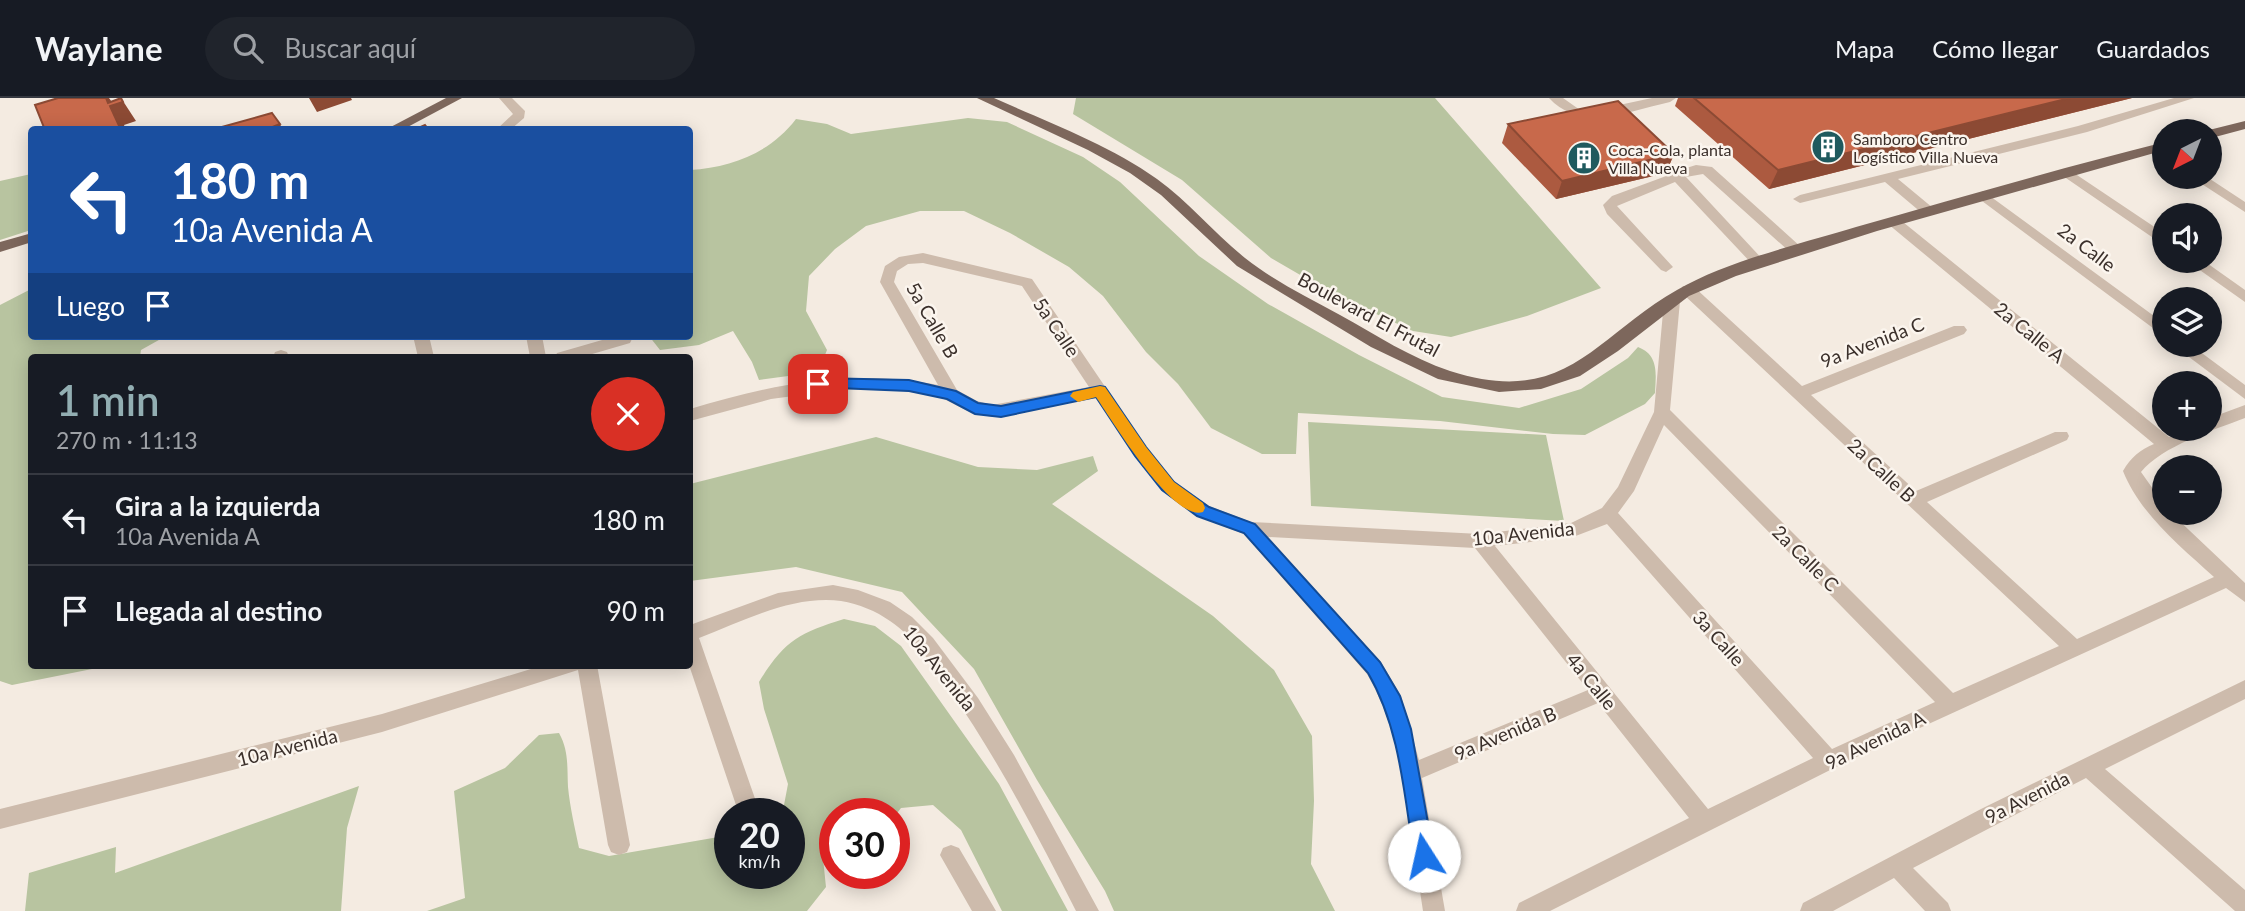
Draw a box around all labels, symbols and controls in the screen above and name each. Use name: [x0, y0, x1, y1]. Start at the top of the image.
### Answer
search box: [205, 17, 695, 80]
text: Waylane: [35, 28, 163, 68]
icon: search: [229, 29, 267, 67]
text: Buscar aquí: [285, 32, 416, 64]
text: Mapa: [1835, 34, 1894, 63]
text: Cómo llegar: [1932, 34, 2058, 63]
text: Guardados: [2096, 34, 2210, 63]
north arrow: [2152, 119, 2222, 189]
map controls: [2152, 119, 2222, 525]
building icon: Samboro Centro Logístico Villa Nueva: [1809, 128, 1847, 166]
place label: Samboro Centro Logístico Villa Nueva: [1853, 129, 1998, 166]
building icon: Coca-Cola, planta Villa Nueva: [1565, 139, 1603, 177]
place label: Coca-Cola, planta Villa Nueva: [1608, 140, 1731, 177]
text: 180 m: [171, 151, 309, 209]
icon: left: [56, 154, 147, 245]
button: sound: [2152, 203, 2222, 273]
text: 10a Avenida A: [171, 210, 373, 249]
street label: 2a Calle: [2054, 218, 2120, 276]
street label: Boulevard El Frutal: [1294, 267, 1444, 361]
street label: 5a Calle B: [902, 278, 964, 362]
icon: arrive: [139, 287, 177, 325]
button: layers: [2152, 287, 2222, 357]
text: Luego: [56, 290, 125, 322]
street label: 5a Calle: [1029, 293, 1085, 361]
street label: 2a Calle A: [1990, 297, 2070, 367]
street label: 9a Avenida C: [1817, 312, 1927, 372]
pin: [788, 354, 848, 414]
icon: arrive: [799, 365, 837, 403]
button: +: [2152, 371, 2222, 441]
text: 1 min: [56, 375, 160, 425]
button: close: [591, 377, 665, 451]
text: 270 m · 11:13: [56, 426, 198, 454]
street label: 2a Calle B: [1844, 433, 1920, 507]
button: −: [2152, 455, 2222, 525]
text: Gira a la izquierda: [115, 490, 321, 522]
icon: left: [56, 501, 94, 539]
text: 180 m: [592, 504, 665, 536]
street label: 10a Avenida: [1471, 516, 1575, 550]
street label: 2a Calle C: [1768, 520, 1844, 596]
text: 10a Avenida A: [115, 522, 260, 550]
icon: arrive: [56, 592, 94, 630]
text: Llegada al destino: [115, 595, 322, 627]
text: 90 m: [607, 595, 665, 627]
street label: 3a Calle: [1688, 606, 1750, 670]
street label: 10a Avenida: [899, 621, 981, 715]
street label: 4a Calle: [1562, 648, 1622, 714]
street label: 9a Avenida B: [1450, 701, 1560, 765]
street label: 9a Avenida A: [1821, 706, 1929, 774]
street label: 10a Avenida: [234, 723, 340, 771]
street label: 9a Avenida: [1981, 766, 2073, 828]
speed limit sign: 30: [819, 798, 910, 889]
text: 20: [739, 813, 780, 855]
position arrow: [1387, 819, 1461, 893]
text: km/h: [738, 850, 781, 872]

